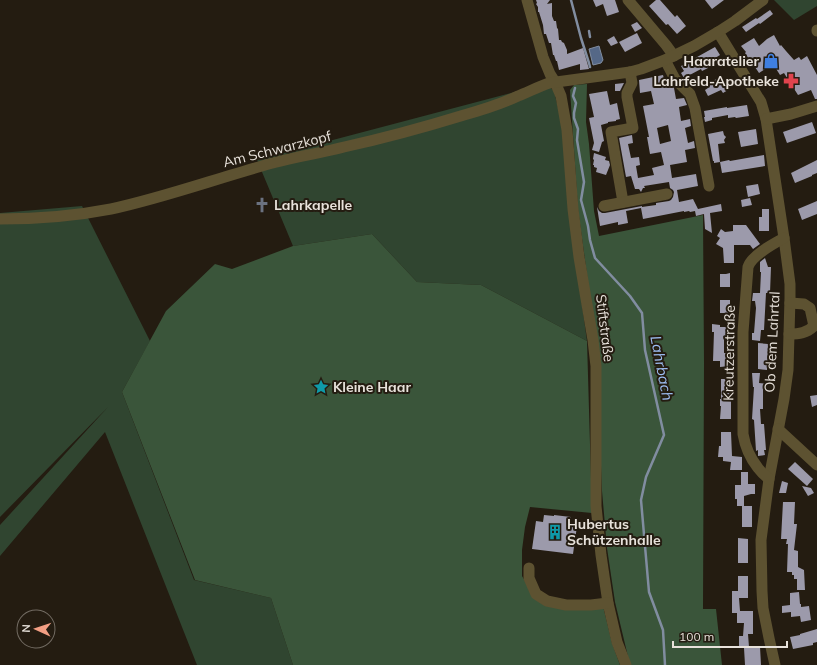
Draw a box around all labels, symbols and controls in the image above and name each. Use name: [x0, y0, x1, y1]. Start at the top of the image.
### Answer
place label: Haaratelier: [683, 52, 759, 70]
shop icon: Haaratelier: [762, 52, 780, 70]
place label: Lahrfeld-Apotheke: [653, 72, 779, 90]
pharmacy icon: Lahrfeld-Apotheke: [782, 72, 800, 90]
street label: Am Schwarzkopf: [221, 127, 333, 171]
church icon: Lahrkapelle: [253, 196, 271, 214]
place label: Lahrkapelle: [274, 196, 352, 214]
street label: Ob dem Lahrtal: [760, 291, 784, 393]
street label: Stiftstraße: [592, 293, 618, 363]
street label: Kreutzerstraße: [719, 305, 739, 401]
water label: Lahrbach: [646, 334, 678, 402]
place icon: Kleine Haar: [312, 378, 330, 396]
place label: Kleine Haar: [333, 378, 411, 396]
place label: Hubertus Schützenhalle: [567, 515, 661, 549]
building icon: Hubertus Schützenhalle: [546, 523, 564, 541]
north arrow: [16, 609, 56, 649]
scale bar: [673, 623, 787, 649]
text: N: [19, 624, 33, 633]
text: 100 m: [679, 629, 714, 644]

